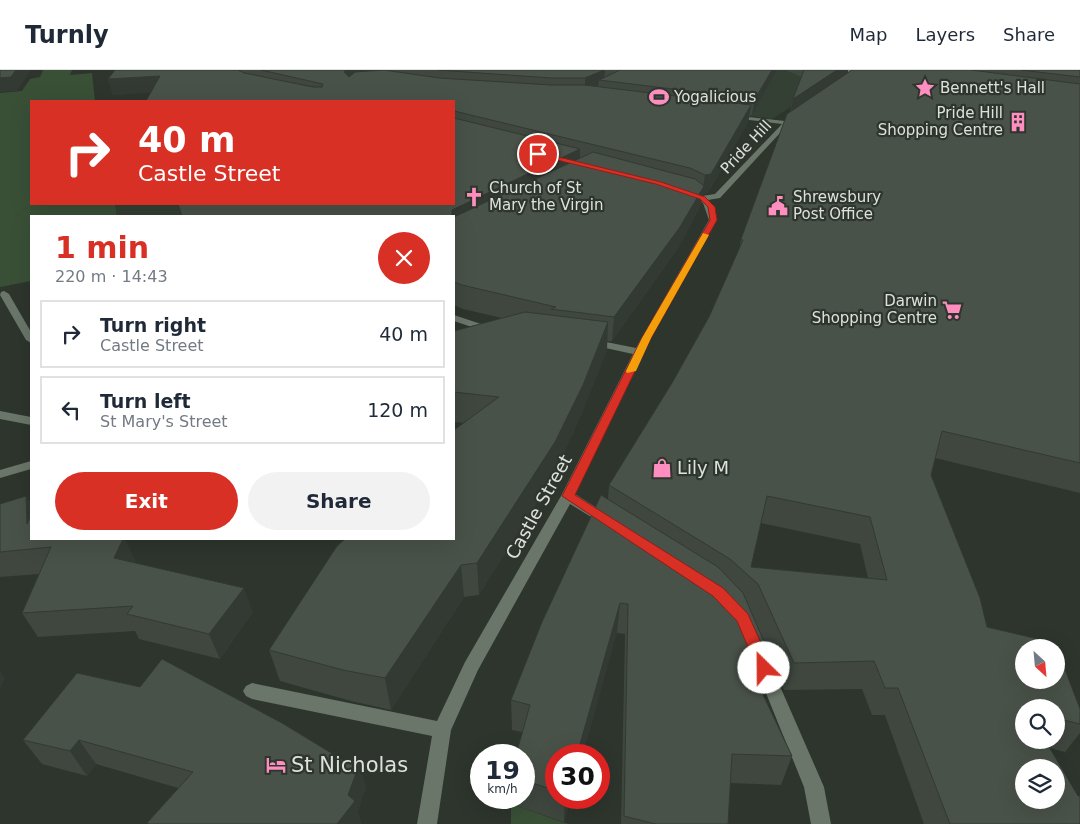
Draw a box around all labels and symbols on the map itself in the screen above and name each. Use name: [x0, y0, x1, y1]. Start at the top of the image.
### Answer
place icon: Bennett's Hall: [914, 77, 936, 99]
place label: Bennett's Hall: [940, 79, 1045, 97]
sports icon: Yogalicious: [648, 86, 670, 108]
place label: Yogalicious: [673, 88, 756, 106]
place label: Pride Hill Shopping Centre: [878, 104, 1003, 139]
building icon: Pride Hill Shopping Centre: [1007, 111, 1029, 133]
street label: Pride Hill: [717, 117, 775, 177]
pin: [517, 133, 559, 175]
place label: Church of St Mary the Virgin: [489, 179, 604, 214]
church icon: Church of St Mary the Virgin: [463, 186, 485, 208]
place label: Shrewsbury Post Office: [793, 188, 881, 223]
public building icon: Shrewsbury Post Office: [767, 195, 789, 217]
place label: Darwin Shopping Centre: [812, 292, 937, 327]
supermarket icon: Darwin Shopping Centre: [941, 299, 963, 321]
street label: Castle Street: [501, 451, 576, 563]
shop icon: Lily M: [651, 457, 673, 479]
place label: Lily M: [677, 457, 729, 478]
north arrow: [1015, 639, 1065, 689]
position arrow: [737, 641, 789, 693]
speed limit sign: 30: [545, 744, 610, 809]
place label: St Nicholas: [291, 753, 408, 777]
hotel icon: St Nicholas: [265, 754, 287, 776]

